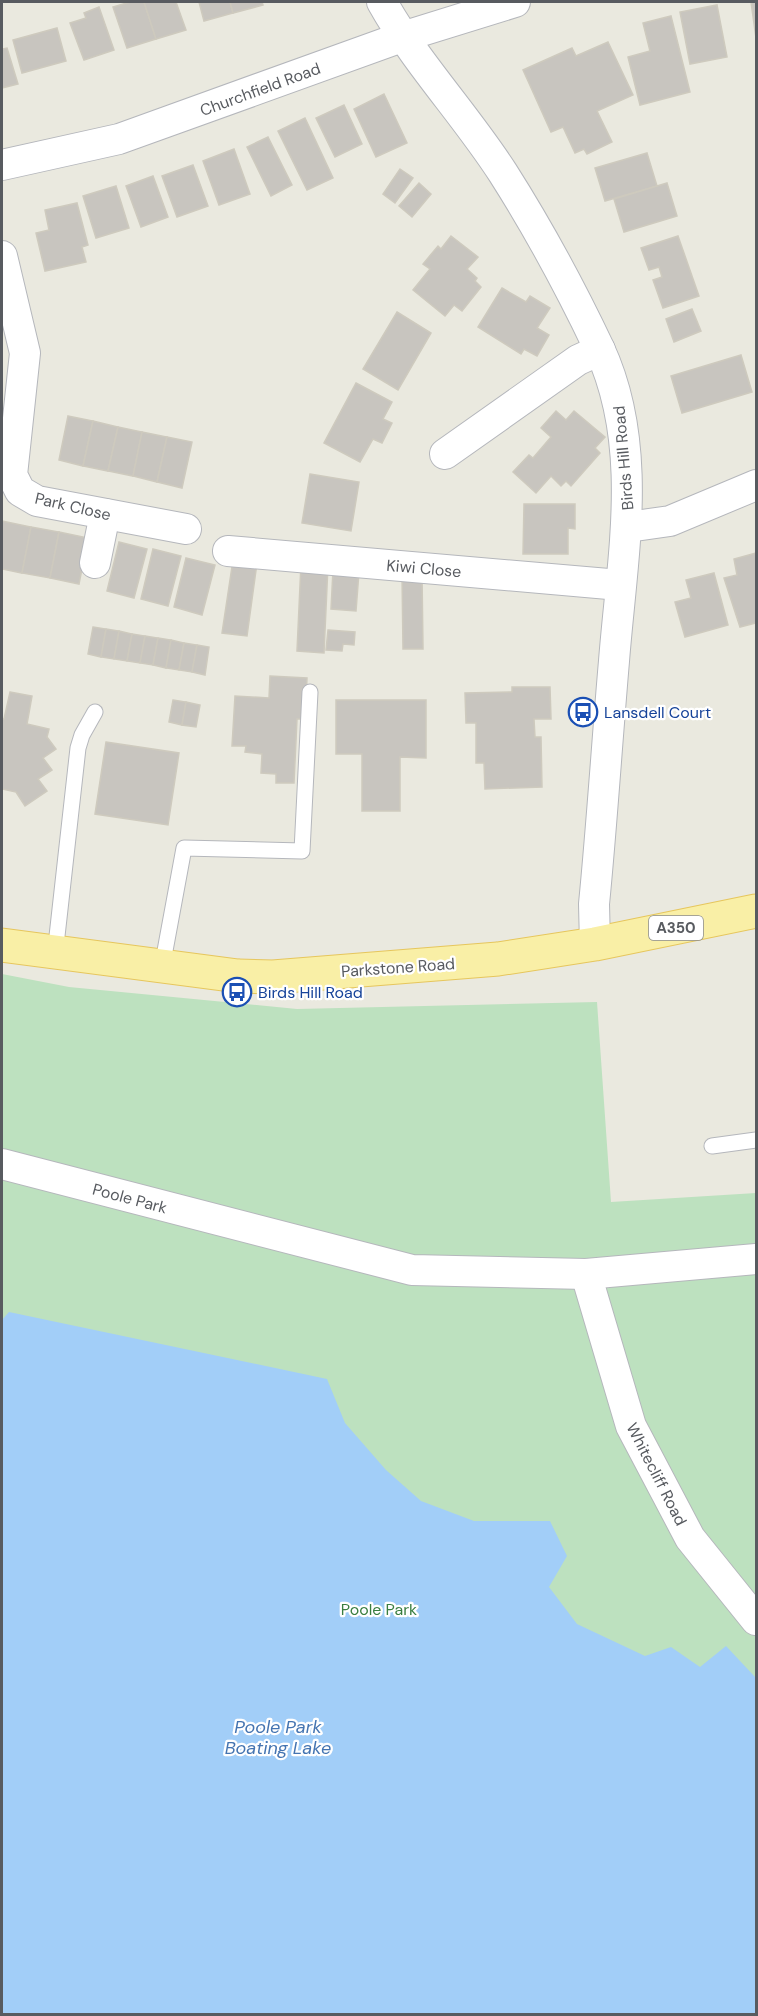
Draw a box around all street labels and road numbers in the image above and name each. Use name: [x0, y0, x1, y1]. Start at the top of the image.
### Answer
street label: Churchfield Road: [197, 58, 323, 121]
street label: Birds Hill Road: [608, 405, 639, 511]
street label: Park Close: [33, 488, 113, 525]
street label: Kiwi Close: [386, 555, 462, 582]
road number: A350: [649, 916, 703, 940]
street label: Parkstone Road: [340, 953, 456, 982]
street label: Poole Park: [90, 1178, 169, 1219]
street label: Whitecliff Road: [622, 1419, 691, 1529]

